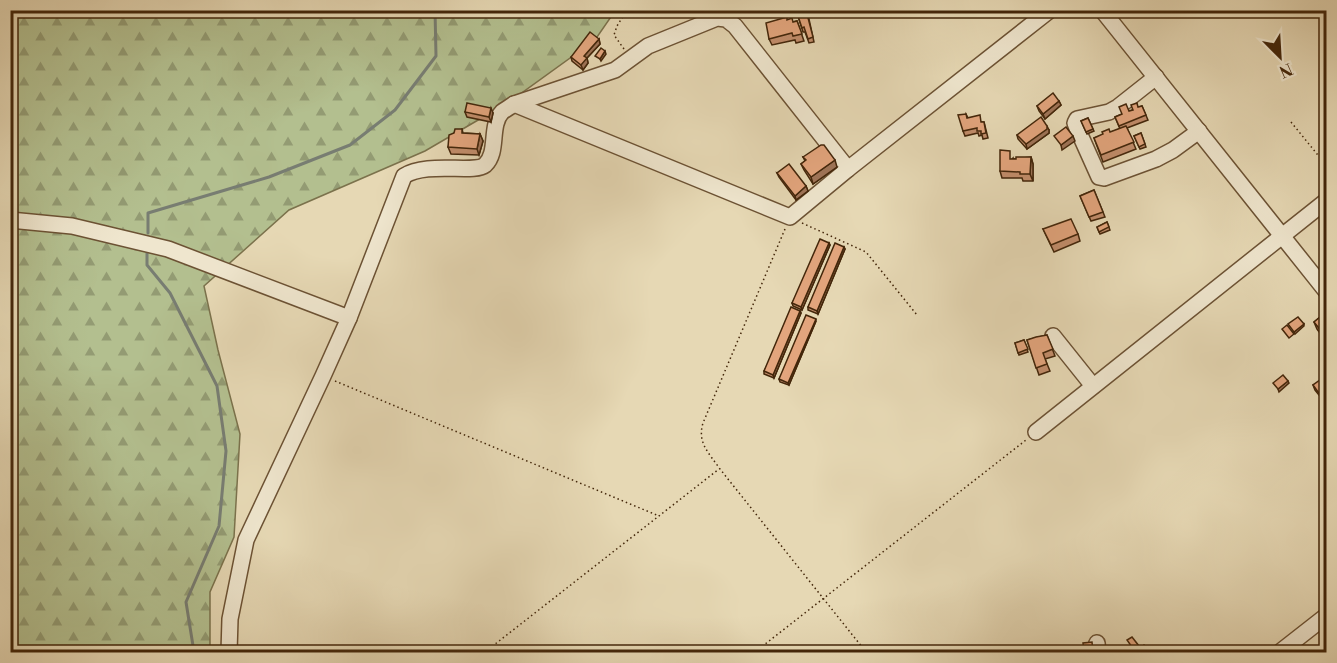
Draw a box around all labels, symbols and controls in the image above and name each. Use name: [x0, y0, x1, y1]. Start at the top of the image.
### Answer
north arrow: [1250, 27, 1310, 87]
text: N: [1276, 58, 1296, 82]

